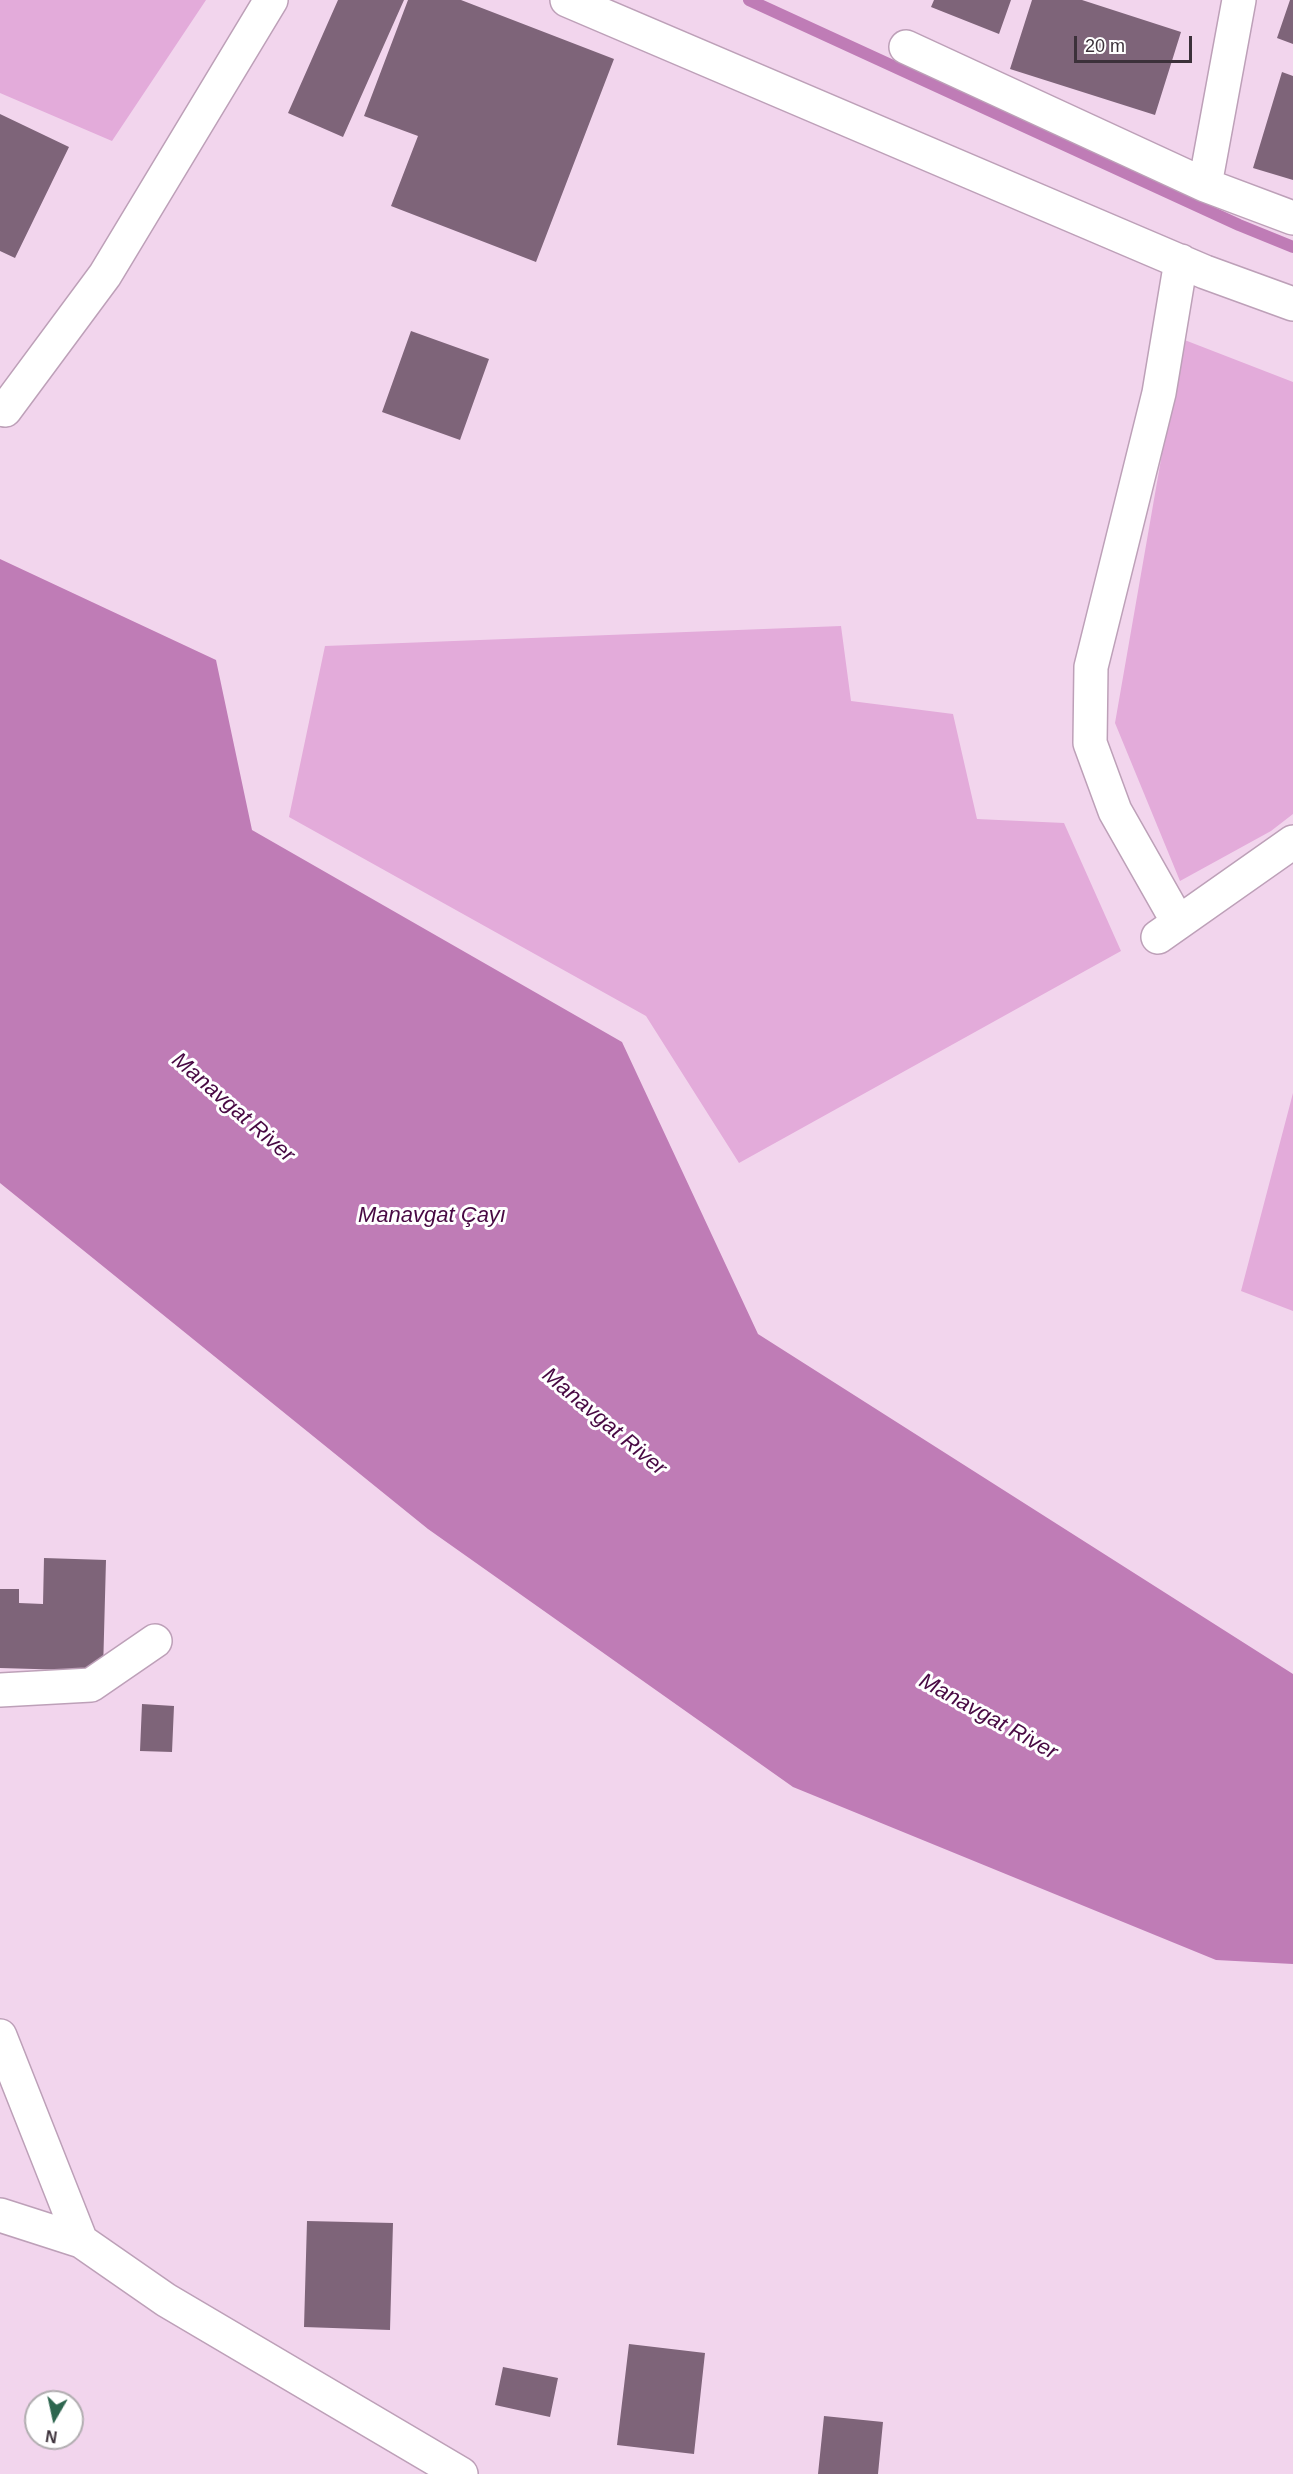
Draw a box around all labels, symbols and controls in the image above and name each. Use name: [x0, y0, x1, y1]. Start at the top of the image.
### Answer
scale bar: [1077, 24, 1196, 62]
text: 20 m: [1085, 36, 1125, 56]
water label: Manavgat River: [166, 1048, 300, 1168]
water label: Manavgat Çayı: [358, 1203, 506, 1229]
water label: Manavgat River: [537, 1362, 671, 1482]
water label: Manavgat River: [914, 1668, 1062, 1766]
north arrow: [24, 2390, 84, 2450]
text: N: [44, 2427, 58, 2446]

